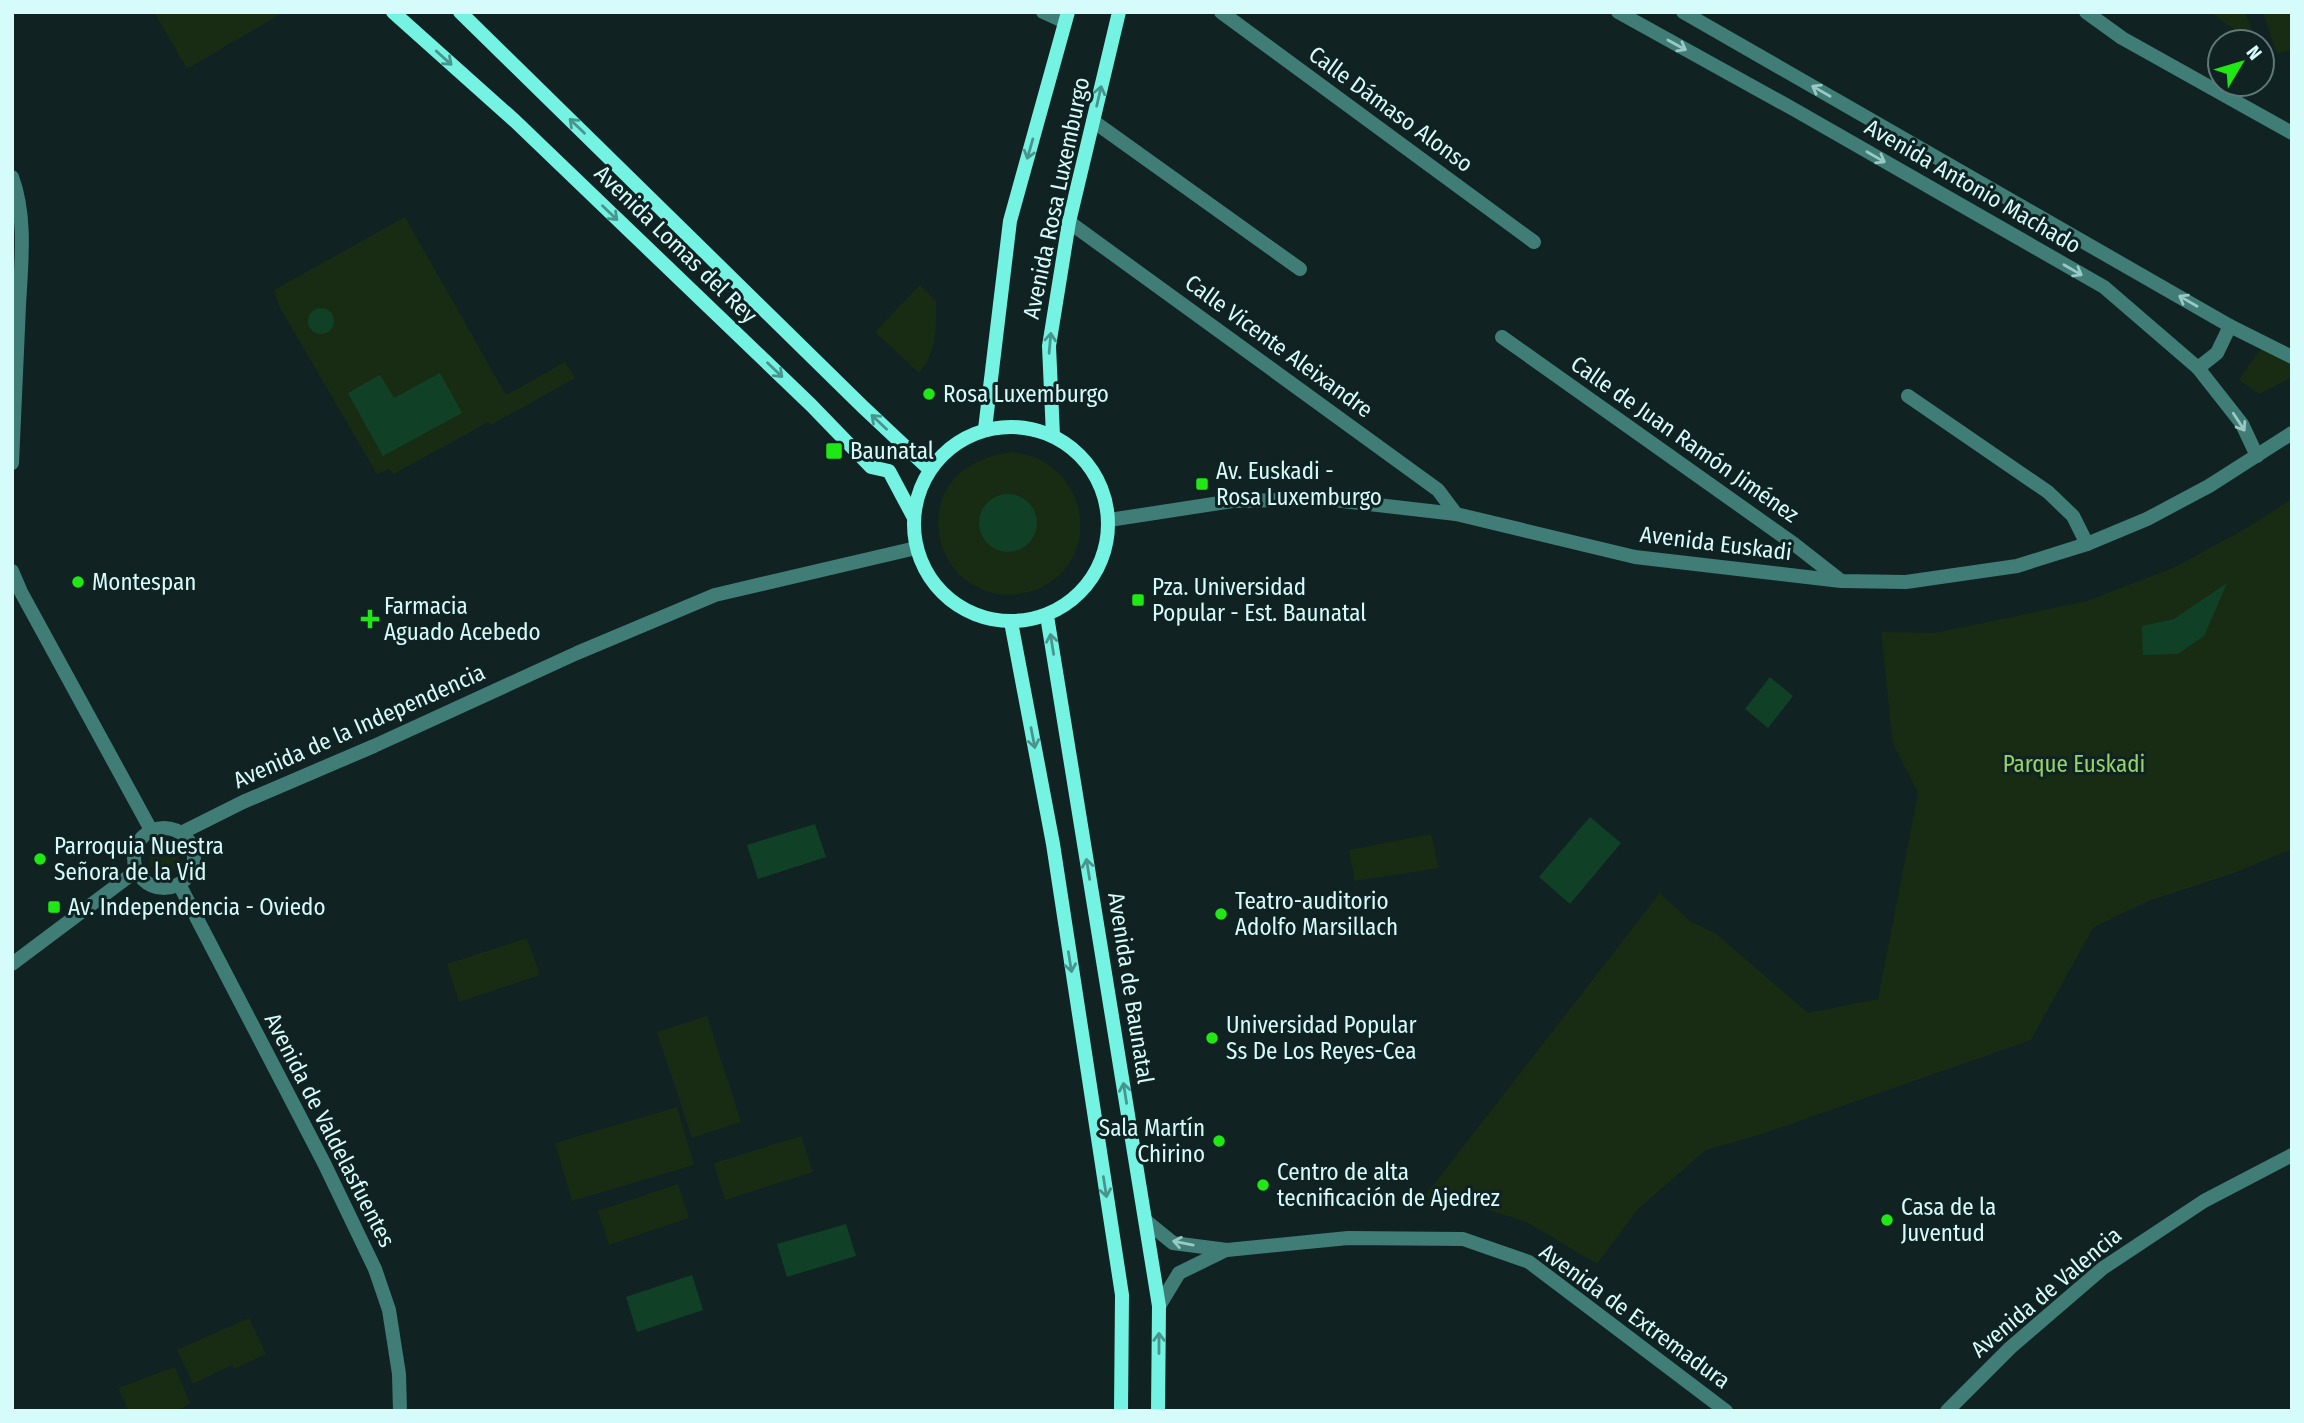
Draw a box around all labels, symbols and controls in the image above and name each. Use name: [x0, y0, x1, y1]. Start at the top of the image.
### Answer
north arrow: [2206, 28, 2276, 98]
one-way arrow: [1667, 38, 1687, 52]
street label: Calle Dámaso Alonso: [1303, 40, 1479, 178]
text: N: [2241, 41, 2267, 64]
one-way arrow: [435, 50, 453, 66]
street label: Avenida Rosa Luxemburgo: [1017, 75, 1095, 321]
one-way arrow: [1811, 84, 1831, 98]
one-way arrow: [1093, 85, 1106, 108]
street label: Avenida Antonio Machado: [1860, 113, 2086, 259]
one-way arrow: [569, 117, 586, 134]
one-way arrow: [1023, 137, 1036, 159]
one-way arrow: [1865, 150, 1885, 164]
street label: Avenida Lomas del Rey: [589, 159, 764, 329]
one-way arrow: [601, 205, 619, 221]
one-way arrow: [2063, 263, 2083, 277]
street label: Calle Vicente Aleixandre: [1180, 269, 1378, 423]
one-way arrow: [2179, 294, 2199, 308]
one-way arrow: [1044, 332, 1057, 355]
street label: Calle de Juan Ramón Jiménez: [1566, 350, 1804, 528]
one-way arrow: [766, 362, 783, 379]
place label: Rosa Luxemburgo: [943, 380, 1109, 408]
marker: Rosa Luxemburgo: [921, 386, 937, 402]
one-way arrow: [2232, 412, 2246, 432]
one-way arrow: [871, 414, 888, 431]
place label: Baunatal: [850, 437, 934, 465]
marker: Baunatal: [824, 441, 844, 461]
place label: Av. Euskadi - Rosa Luxemburgo: [1216, 457, 1382, 511]
marker: Av. Euskadi - Rosa Luxemburgo: [1194, 476, 1210, 492]
street label: Avenida Euskadi: [1639, 520, 1793, 566]
place label: Montespan: [92, 568, 196, 596]
place label: Pza. Universidad Popular - Est. Baunatal: [1152, 573, 1366, 627]
marker: Montespan: [70, 574, 86, 590]
place label: Farmacia Aguado Acebedo: [384, 592, 541, 646]
marker: Pza. Universidad Popular - Est. Baunatal: [1130, 592, 1146, 608]
marker: Farmacia Aguado Acebedo: [362, 611, 378, 627]
one-way arrow: [1045, 633, 1058, 656]
street label: Avenida de la Independencia: [229, 658, 489, 794]
one-way arrow: [1026, 726, 1040, 748]
park label: Parque Euskadi: [2003, 750, 2145, 778]
place label: Parroquia Nuestra Señora de la Vid: [54, 832, 224, 886]
marker: Parroquia Nuestra Señora de la Vid: [32, 851, 48, 867]
one-way arrow: [1081, 858, 1094, 881]
place label: Teatro-auditorio Adolfo Marsillach: [1235, 887, 1398, 941]
street label: Avenida de Baunatal: [1102, 890, 1160, 1086]
place label: Av. Independencia - Oviedo: [68, 893, 326, 921]
marker: Av. Independencia - Oviedo: [46, 899, 62, 915]
marker: Teatro-auditorio Adolfo Marsillach: [1213, 906, 1229, 922]
one-way arrow: [1064, 950, 1077, 973]
street label: Avenida de Valdelasfuentes: [259, 1008, 401, 1252]
place label: Universidad Popular Ss De Los Reyes-Cea: [1226, 1011, 1417, 1065]
marker: Universidad Popular Ss De Los Reyes-Cea: [1204, 1030, 1220, 1046]
one-way arrow: [1118, 1082, 1131, 1105]
place label: Sala Martín Chirino: [1099, 1114, 1205, 1168]
marker: Sala Martín Chirino: [1211, 1133, 1227, 1149]
place label: Centro de alta tecnificación de Ajedrez: [1277, 1158, 1500, 1212]
one-way arrow: [1099, 1175, 1112, 1198]
marker: Centro de alta tecnificación de Ajedrez: [1255, 1177, 1271, 1193]
place label: Casa de la Juventud: [1901, 1193, 1996, 1247]
marker: Casa de la Juventud: [1879, 1212, 1895, 1228]
street label: Avenida de Valencia: [1965, 1221, 2127, 1363]
one-way arrow: [1172, 1236, 1195, 1250]
street label: Avenida de Extremadura: [1534, 1237, 1736, 1395]
one-way arrow: [1152, 1331, 1166, 1354]

